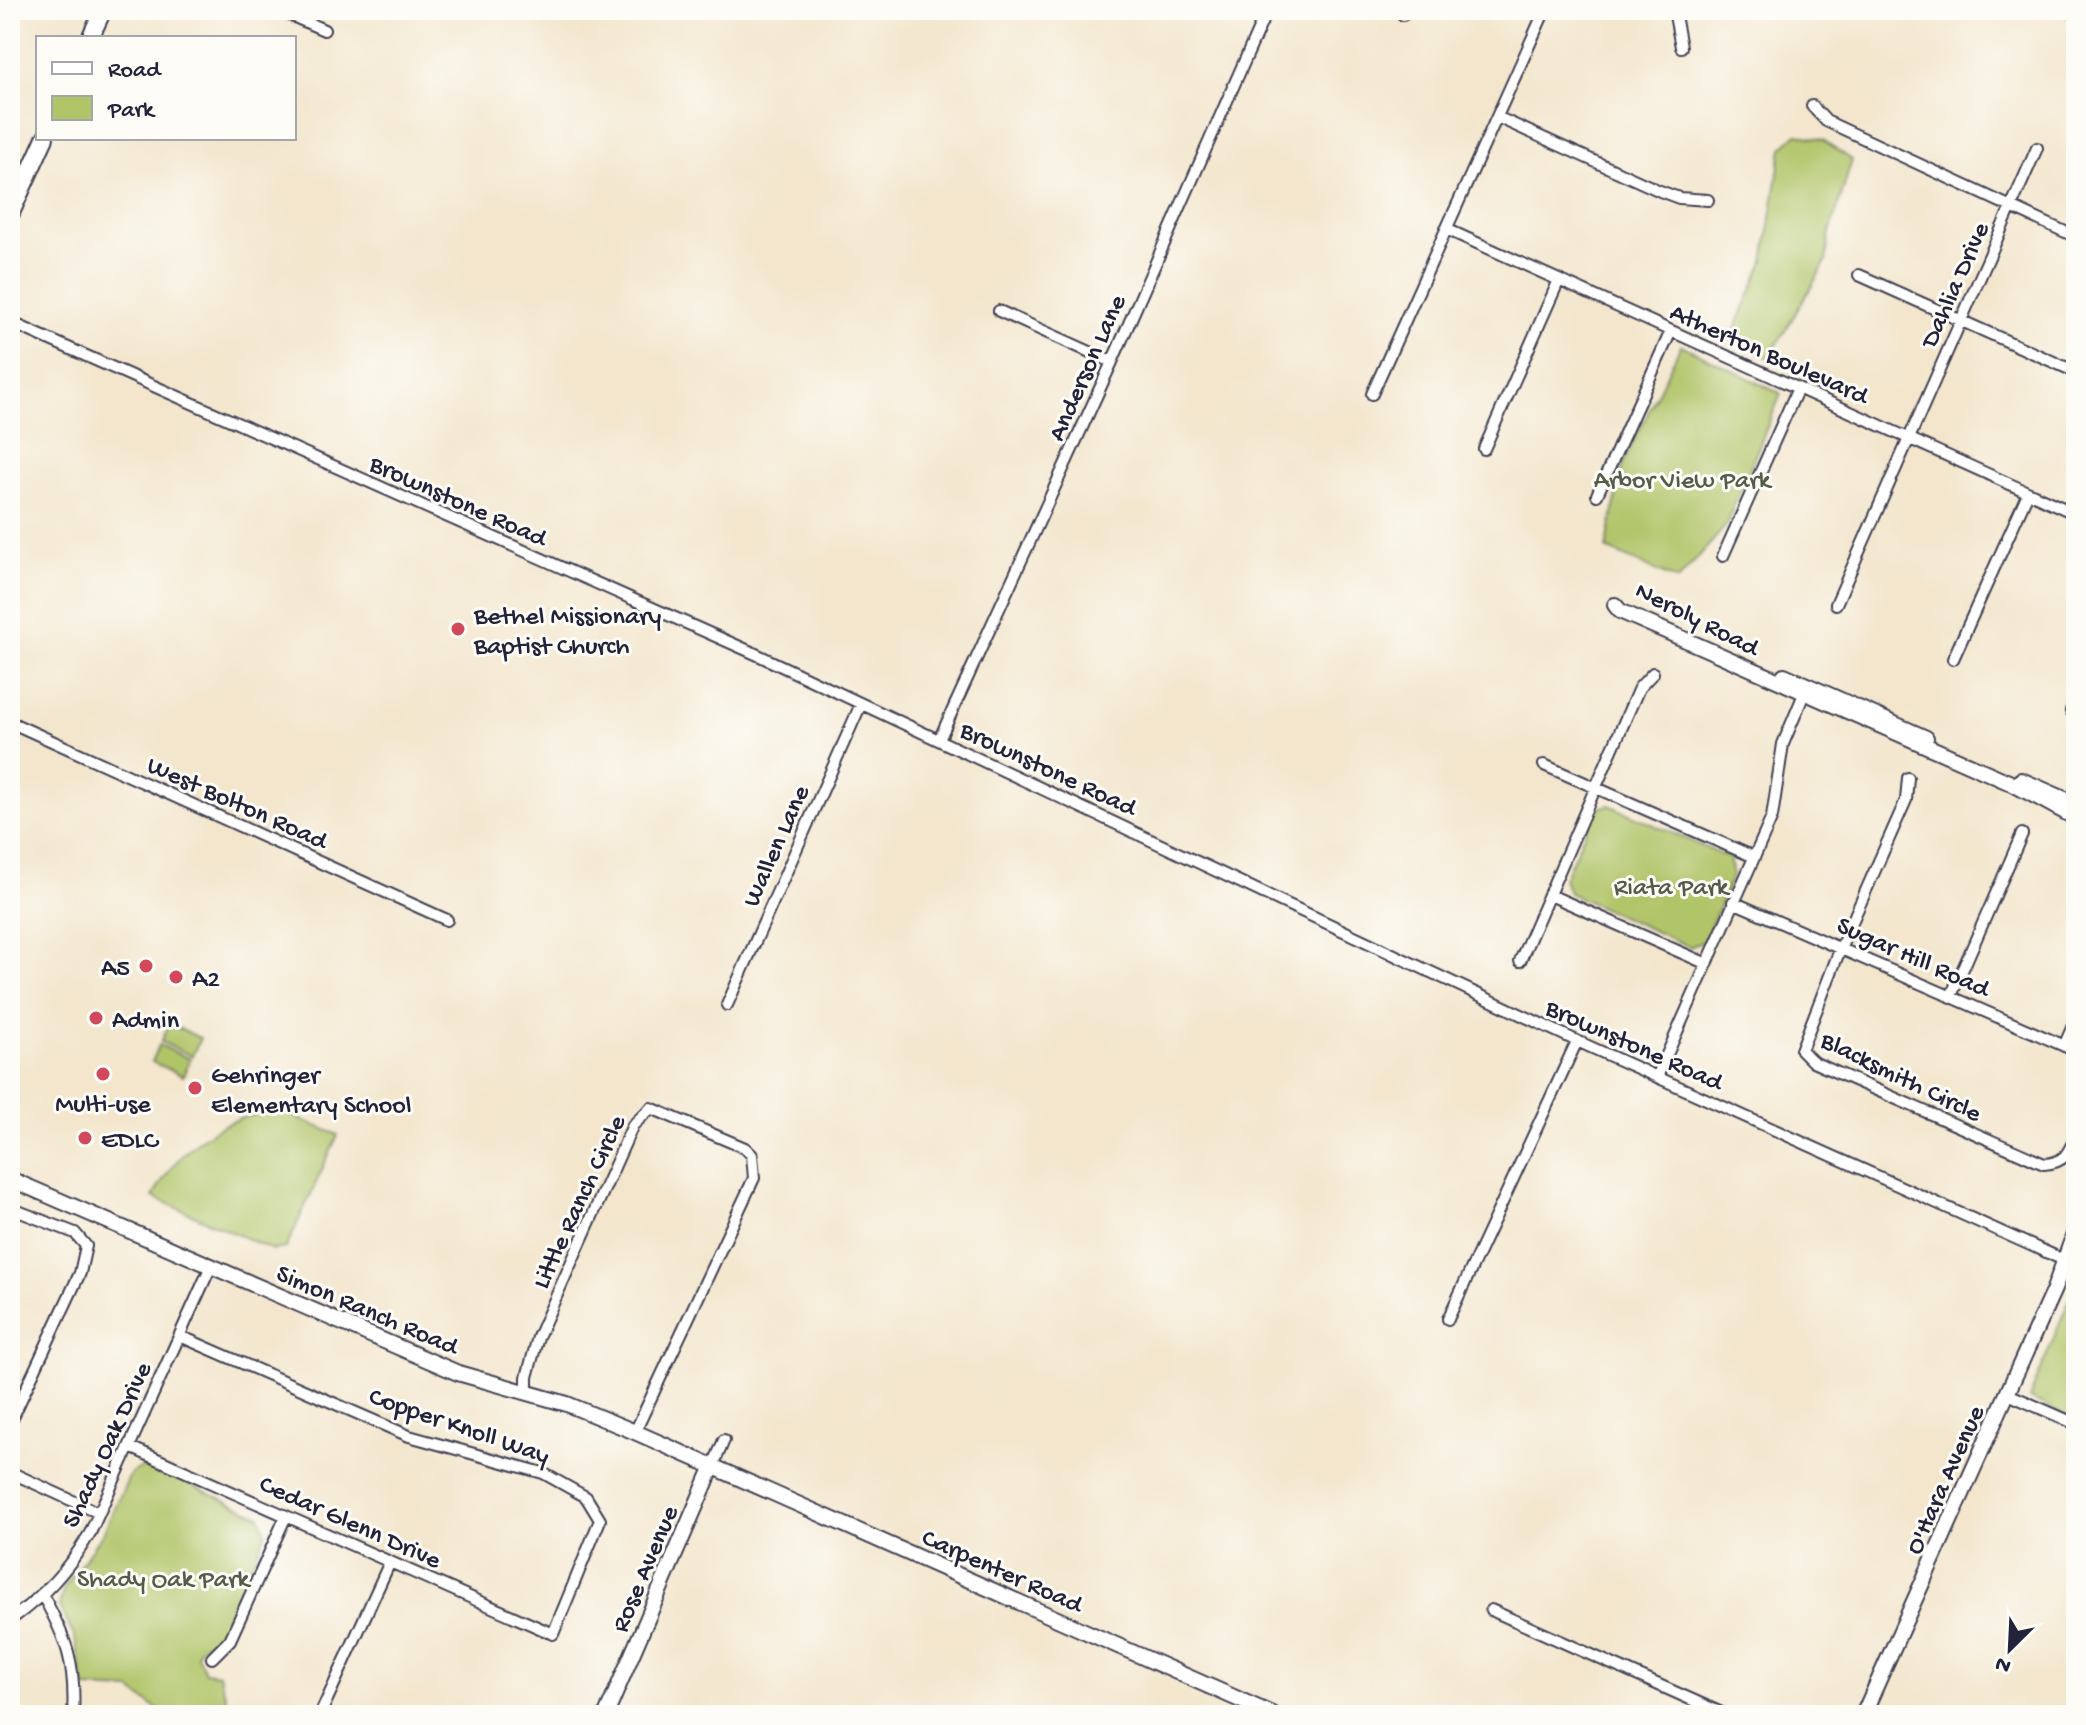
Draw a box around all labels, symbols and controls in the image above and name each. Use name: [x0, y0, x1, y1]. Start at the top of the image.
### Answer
legend: [36, 36, 296, 140]
text: Road: [108, 57, 162, 86]
text: Park: [107, 97, 156, 126]
street label: Dahlia Drive: [1915, 218, 1999, 355]
street label: Anderson Lane: [1043, 290, 1135, 447]
street label: Atherton Boulevard: [1664, 299, 1874, 414]
street label: Brownstone Road: [363, 450, 552, 557]
park label: Arbor View Park: [1594, 467, 1773, 498]
street label: Neroly Road: [1629, 577, 1765, 666]
place label: Bethel Missionary Baptist Church: [473, 603, 662, 664]
marker: Bethel Missionary Baptist Church: [449, 620, 467, 638]
street label: Brownstone Road: [953, 716, 1142, 826]
street label: West Bolton Road: [141, 752, 333, 859]
street label: Wallen Lane: [738, 781, 819, 912]
park label: Riata Park: [1614, 874, 1731, 905]
street label: Sugar Hill Road: [1831, 912, 1995, 1007]
place label: A5: [101, 955, 130, 986]
marker: A5: [137, 957, 155, 975]
place label: A2: [192, 966, 220, 997]
marker: A2: [167, 968, 185, 986]
street label: Brownstone Road: [1539, 994, 1728, 1101]
place label: Admin: [112, 1007, 180, 1038]
marker: Admin: [87, 1009, 105, 1027]
street label: Blacksmith Circle: [1814, 1026, 1986, 1132]
place label: Gehringer Elementary School: [211, 1062, 411, 1123]
marker: Multi-use: [94, 1065, 112, 1083]
marker: Gehringer Elementary School: [186, 1079, 204, 1097]
place label: Multi-use: [55, 1091, 151, 1122]
street label: Little Ranch Circle: [527, 1111, 635, 1295]
place label: EDLC: [101, 1127, 160, 1158]
marker: EDLC: [76, 1129, 94, 1147]
street label: Simon Ranch Road: [271, 1260, 463, 1365]
street label: Shady Oak Drive: [57, 1358, 161, 1534]
street label: Copper Knoll Way: [364, 1383, 553, 1474]
street label: O'Hara Avenue: [1901, 1401, 1994, 1560]
street label: Cedar Glenn Drive: [254, 1470, 445, 1578]
street label: Rose Avenue: [607, 1501, 688, 1638]
street label: Carpenter Road: [916, 1524, 1088, 1623]
park label: Shady Oak Park: [77, 1566, 251, 1597]
north arrow: [1970, 1609, 2050, 1689]
text: N: [1992, 1649, 2015, 1678]

